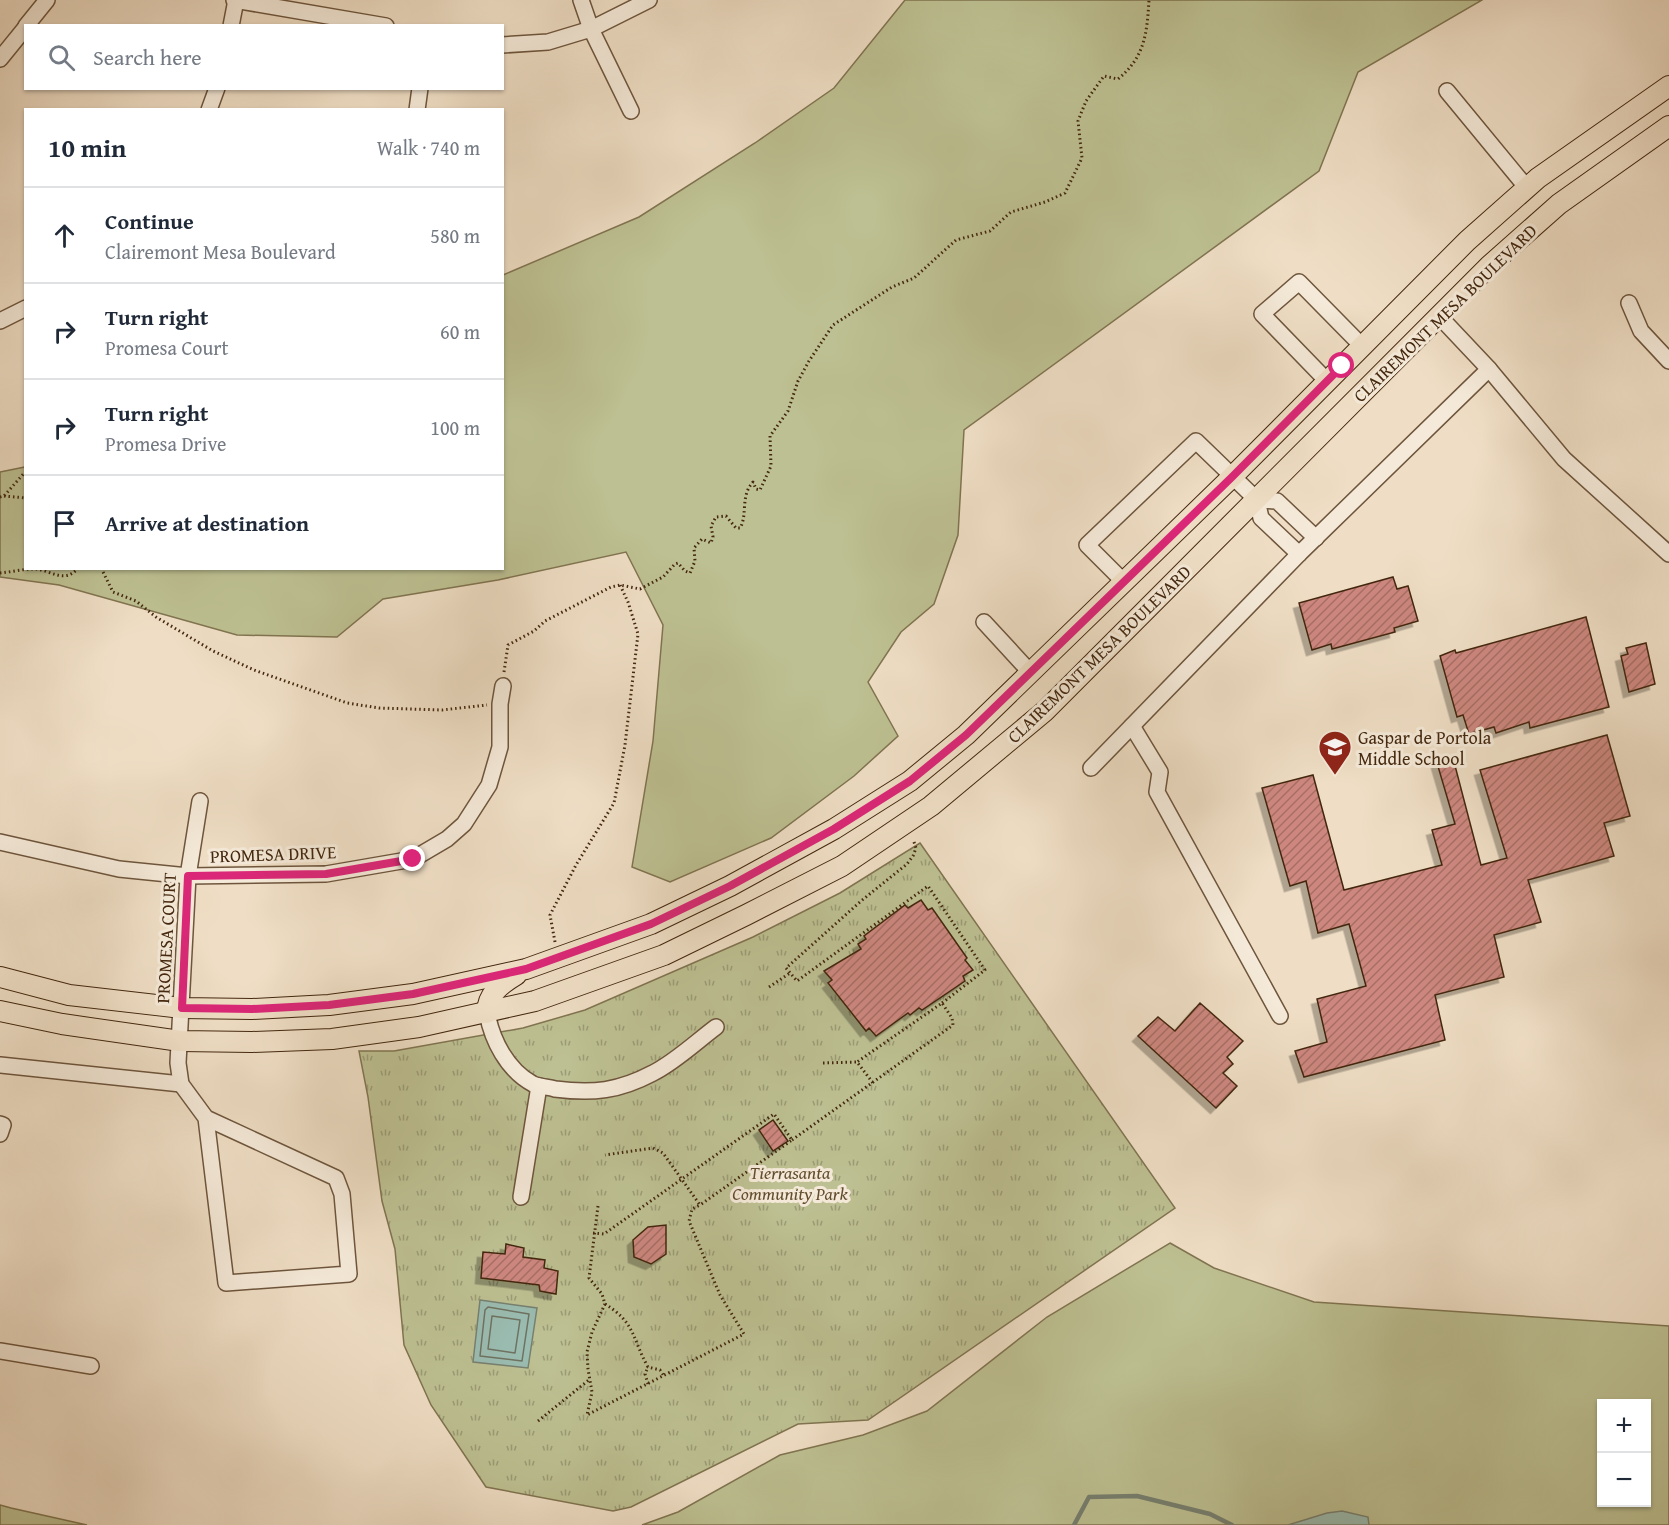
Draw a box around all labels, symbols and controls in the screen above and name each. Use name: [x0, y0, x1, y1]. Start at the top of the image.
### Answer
search box: [24, 24, 504, 90]
icon: search: [45, 41, 78, 74]
text: Search here: [93, 41, 202, 73]
text: 10 min: [48, 128, 126, 167]
text: Walk · 740 m: [377, 133, 480, 162]
text: Continue: [105, 205, 194, 237]
street label: CLAIREMONT MESA BOULEVARD: [1347, 218, 1543, 408]
icon: ahead: [48, 219, 81, 252]
text: 580 m: [430, 221, 480, 250]
text: Clairemont Mesa Boulevard: [105, 237, 336, 266]
text: Turn right: [105, 301, 208, 333]
icon: right: [48, 315, 81, 348]
text: 60 m: [440, 317, 480, 346]
text: Promesa Court: [105, 333, 229, 362]
route start: [1328, 352, 1354, 378]
text: Turn right: [105, 397, 208, 429]
icon: right: [48, 411, 81, 444]
text: 100 m: [430, 413, 480, 442]
text: Promesa Drive: [105, 429, 226, 458]
icon: arrive: [48, 507, 81, 540]
text: Arrive at destination: [105, 507, 309, 539]
street label: CLAIREMONT MESA BOULEVARD: [1001, 559, 1197, 749]
place label: Gaspar de Portola Middle School: [1358, 724, 1492, 772]
school or university icon: Gaspar de Portola Middle School: [1317, 729, 1353, 776]
street label: PROMESA DRIVE: [209, 838, 337, 870]
route end: [399, 845, 425, 871]
street label: PROMESA COURT: [149, 872, 183, 1004]
park label: Tierrasanta Community Park: [732, 1159, 849, 1207]
map controls: [1597, 1399, 1651, 1507]
button: +: [1597, 1399, 1651, 1453]
button: −: [1597, 1453, 1651, 1507]

